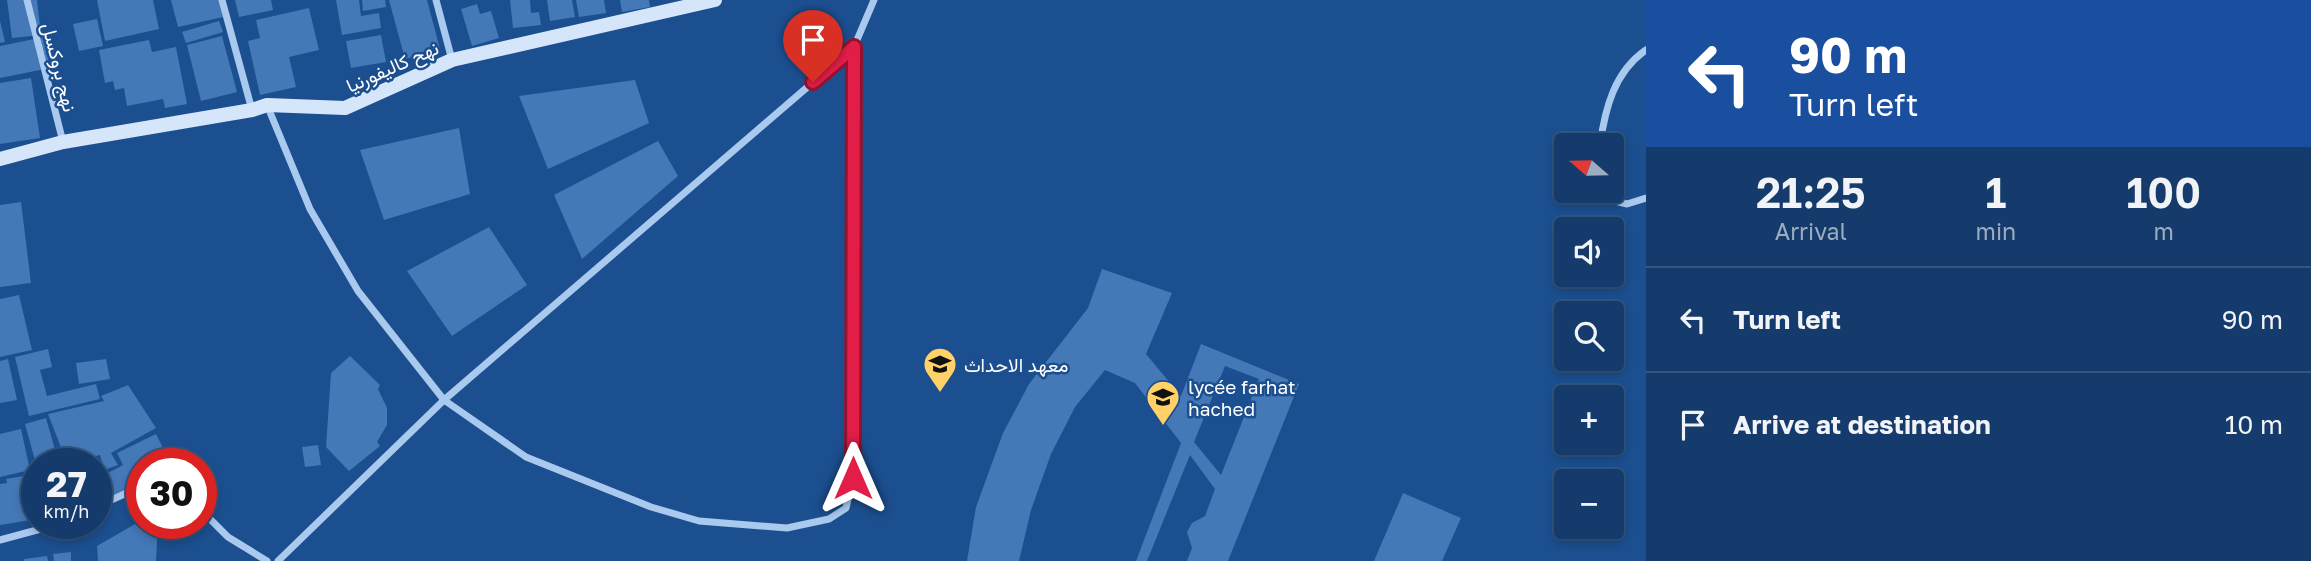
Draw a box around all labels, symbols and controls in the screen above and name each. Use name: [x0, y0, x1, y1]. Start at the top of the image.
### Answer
pin: [783, 10, 843, 82]
street label: نهج بروكسل: [35, 20, 82, 115]
icon: arrive: [794, 21, 832, 59]
text: 90 m: [1789, 25, 1907, 84]
icon: left: [1674, 28, 1765, 119]
street label: نهح كاليفورنيا: [342, 35, 443, 99]
text: Turn left: [1789, 85, 1918, 123]
north arrow: [1554, 133, 1624, 203]
map controls: [1554, 133, 1624, 539]
text: 21:25: [1756, 167, 1866, 217]
text: 1: [1985, 167, 2006, 217]
text: 100: [2126, 167, 2201, 217]
button: sound: [1554, 217, 1624, 287]
text: Arrival: [1775, 217, 1847, 245]
text: min: [1976, 217, 2016, 245]
text: m: [2153, 217, 2174, 245]
button: search: [1554, 301, 1624, 371]
icon: left: [1674, 301, 1712, 339]
text: Turn left: [1733, 304, 1841, 335]
text: 90 m: [2222, 304, 2283, 335]
school or university icon: معهد الاحداث: [921, 345, 959, 394]
place label: معهد الاحداث: [964, 353, 1068, 377]
place label: lycée farhat hached: [1188, 375, 1296, 420]
school or university icon: lycée farhat hached: [1144, 378, 1182, 427]
button: +: [1554, 385, 1624, 455]
icon: arrive: [1674, 406, 1712, 444]
text: Arrive at destination: [1733, 409, 1991, 440]
text: 10 m: [2225, 409, 2283, 440]
position arrow: [816, 441, 890, 515]
speed limit sign: 30: [126, 448, 217, 539]
text: 27: [46, 463, 87, 505]
button: −: [1554, 469, 1624, 539]
text: km/h: [44, 500, 89, 522]

